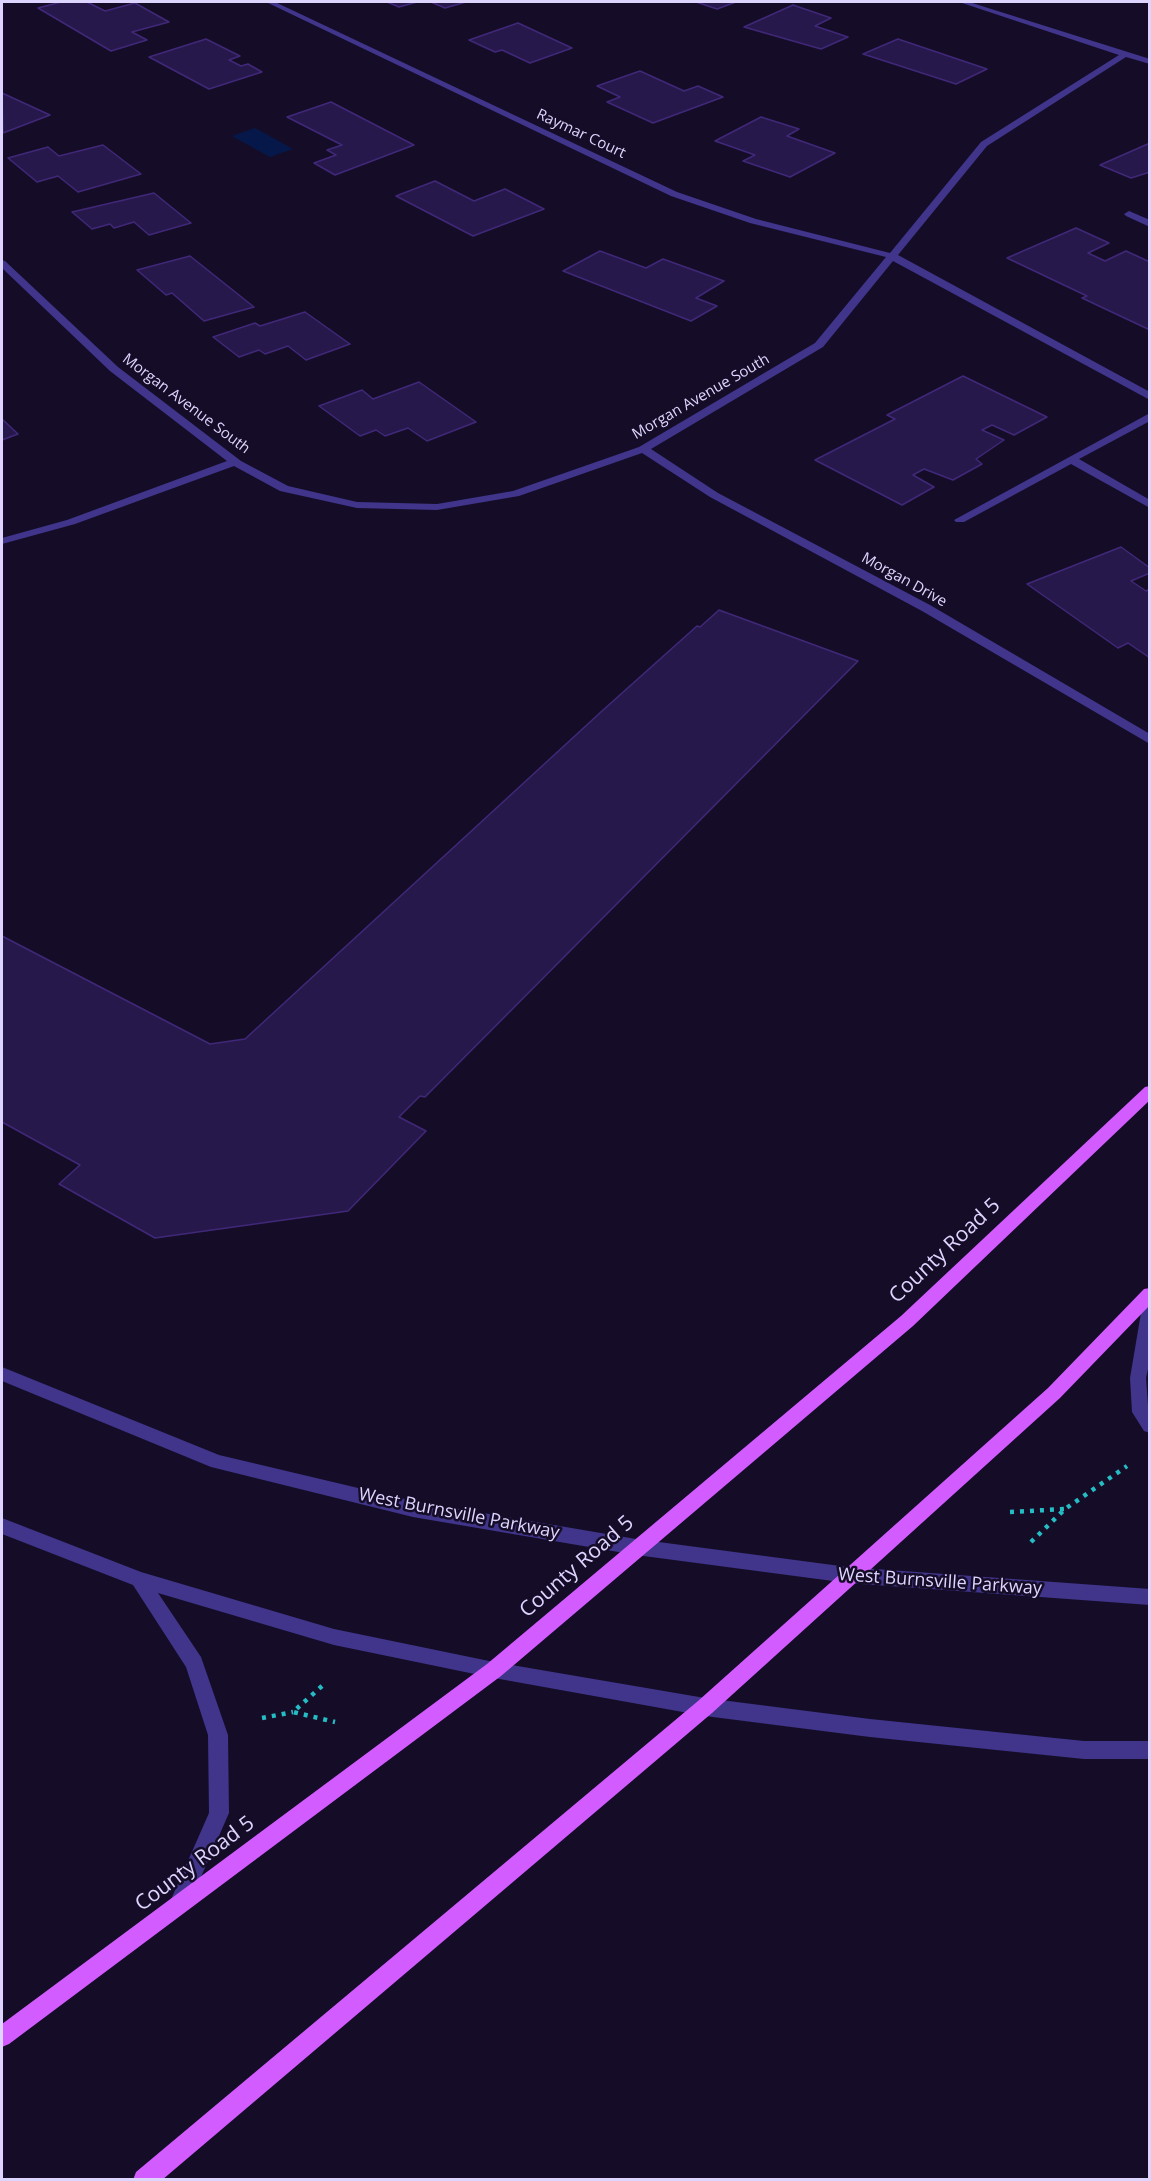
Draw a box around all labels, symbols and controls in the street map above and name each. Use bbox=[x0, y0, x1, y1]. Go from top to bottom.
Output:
street label: Raymar Court bbox=[533, 105, 629, 163]
street label: Morgan Avenue South bbox=[119, 350, 253, 458]
street label: Morgan Avenue South bbox=[629, 350, 773, 444]
street label: Morgan Drive bbox=[858, 549, 950, 611]
street label: County Road 5 bbox=[884, 1193, 1006, 1309]
street label: West Burnsville Parkway bbox=[357, 1484, 561, 1544]
street label: County Road 5 bbox=[515, 1511, 639, 1623]
street label: West Burnsville Parkway bbox=[837, 1564, 1043, 1600]
street label: County Road 5 bbox=[130, 1811, 260, 1917]

